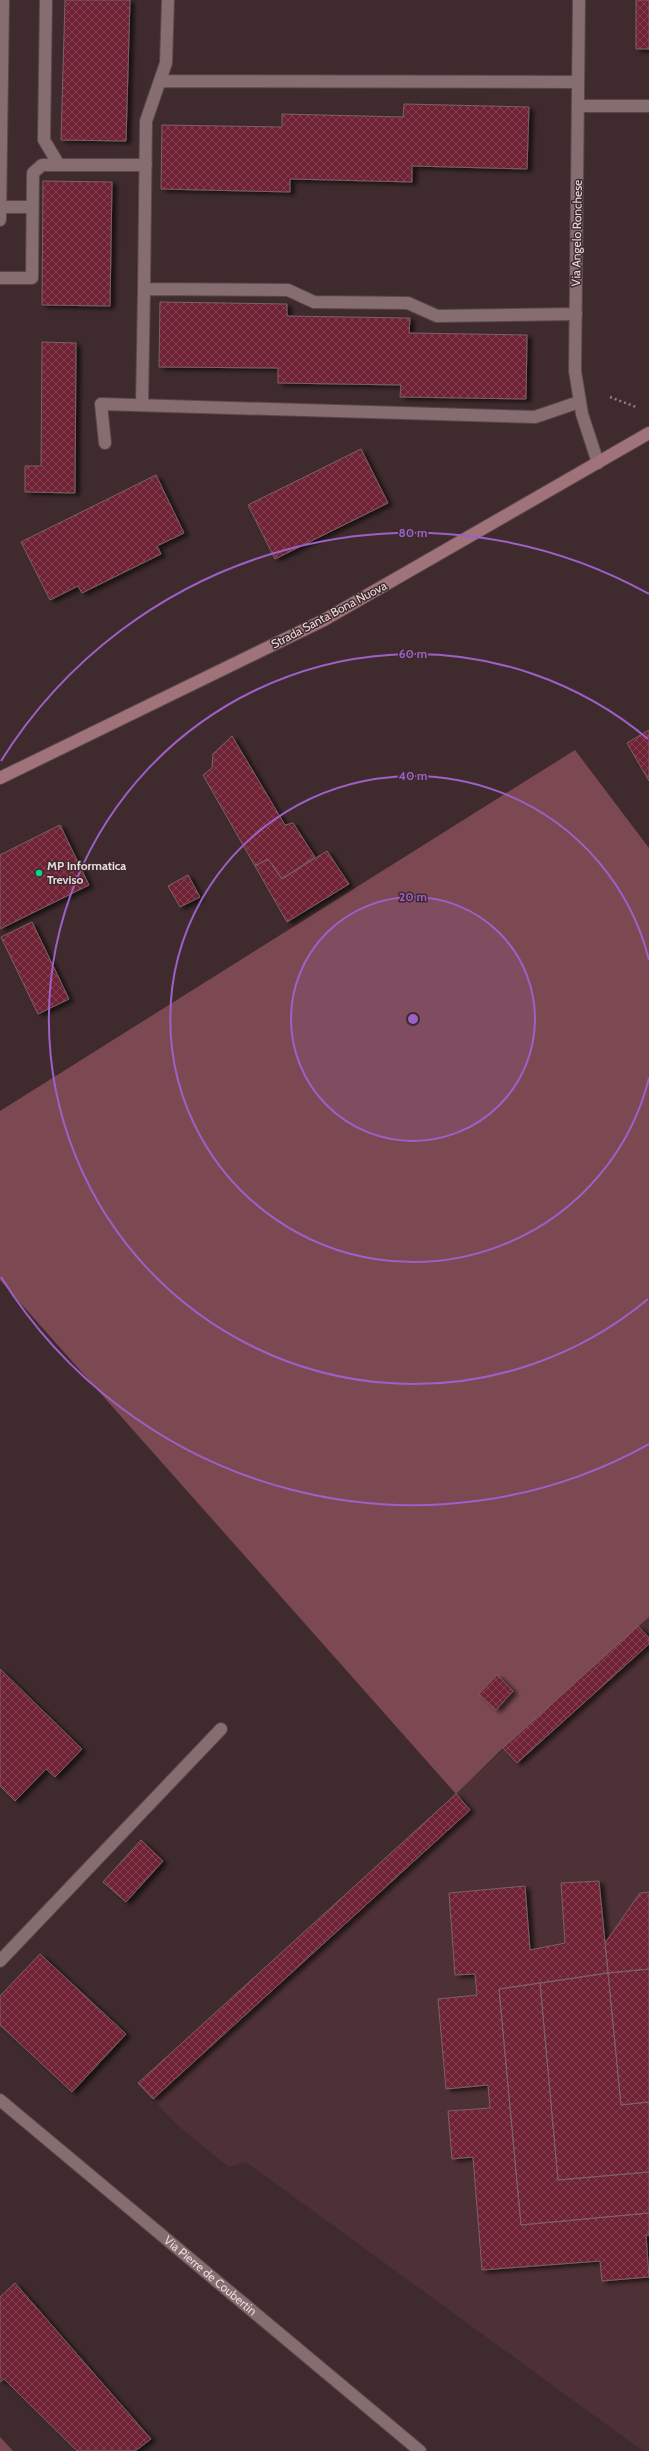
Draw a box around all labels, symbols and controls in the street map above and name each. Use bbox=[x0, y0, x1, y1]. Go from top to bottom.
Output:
street label: Via Angelo Ronchese bbox=[568, 180, 585, 286]
text: 80 m bbox=[399, 525, 427, 540]
street label: Strada Santa Bona Nuova bbox=[268, 578, 389, 651]
text: 60 m bbox=[399, 646, 427, 661]
text: 40 m bbox=[398, 768, 428, 783]
place label: MP Informatica Treviso bbox=[47, 858, 126, 887]
marker: MP Informatica Treviso bbox=[34, 868, 44, 878]
text: 20 m bbox=[399, 889, 427, 904]
centre of rings bbox=[406, 1012, 420, 1026]
street label: Via Pierre de Coubertin bbox=[161, 2232, 260, 2319]

